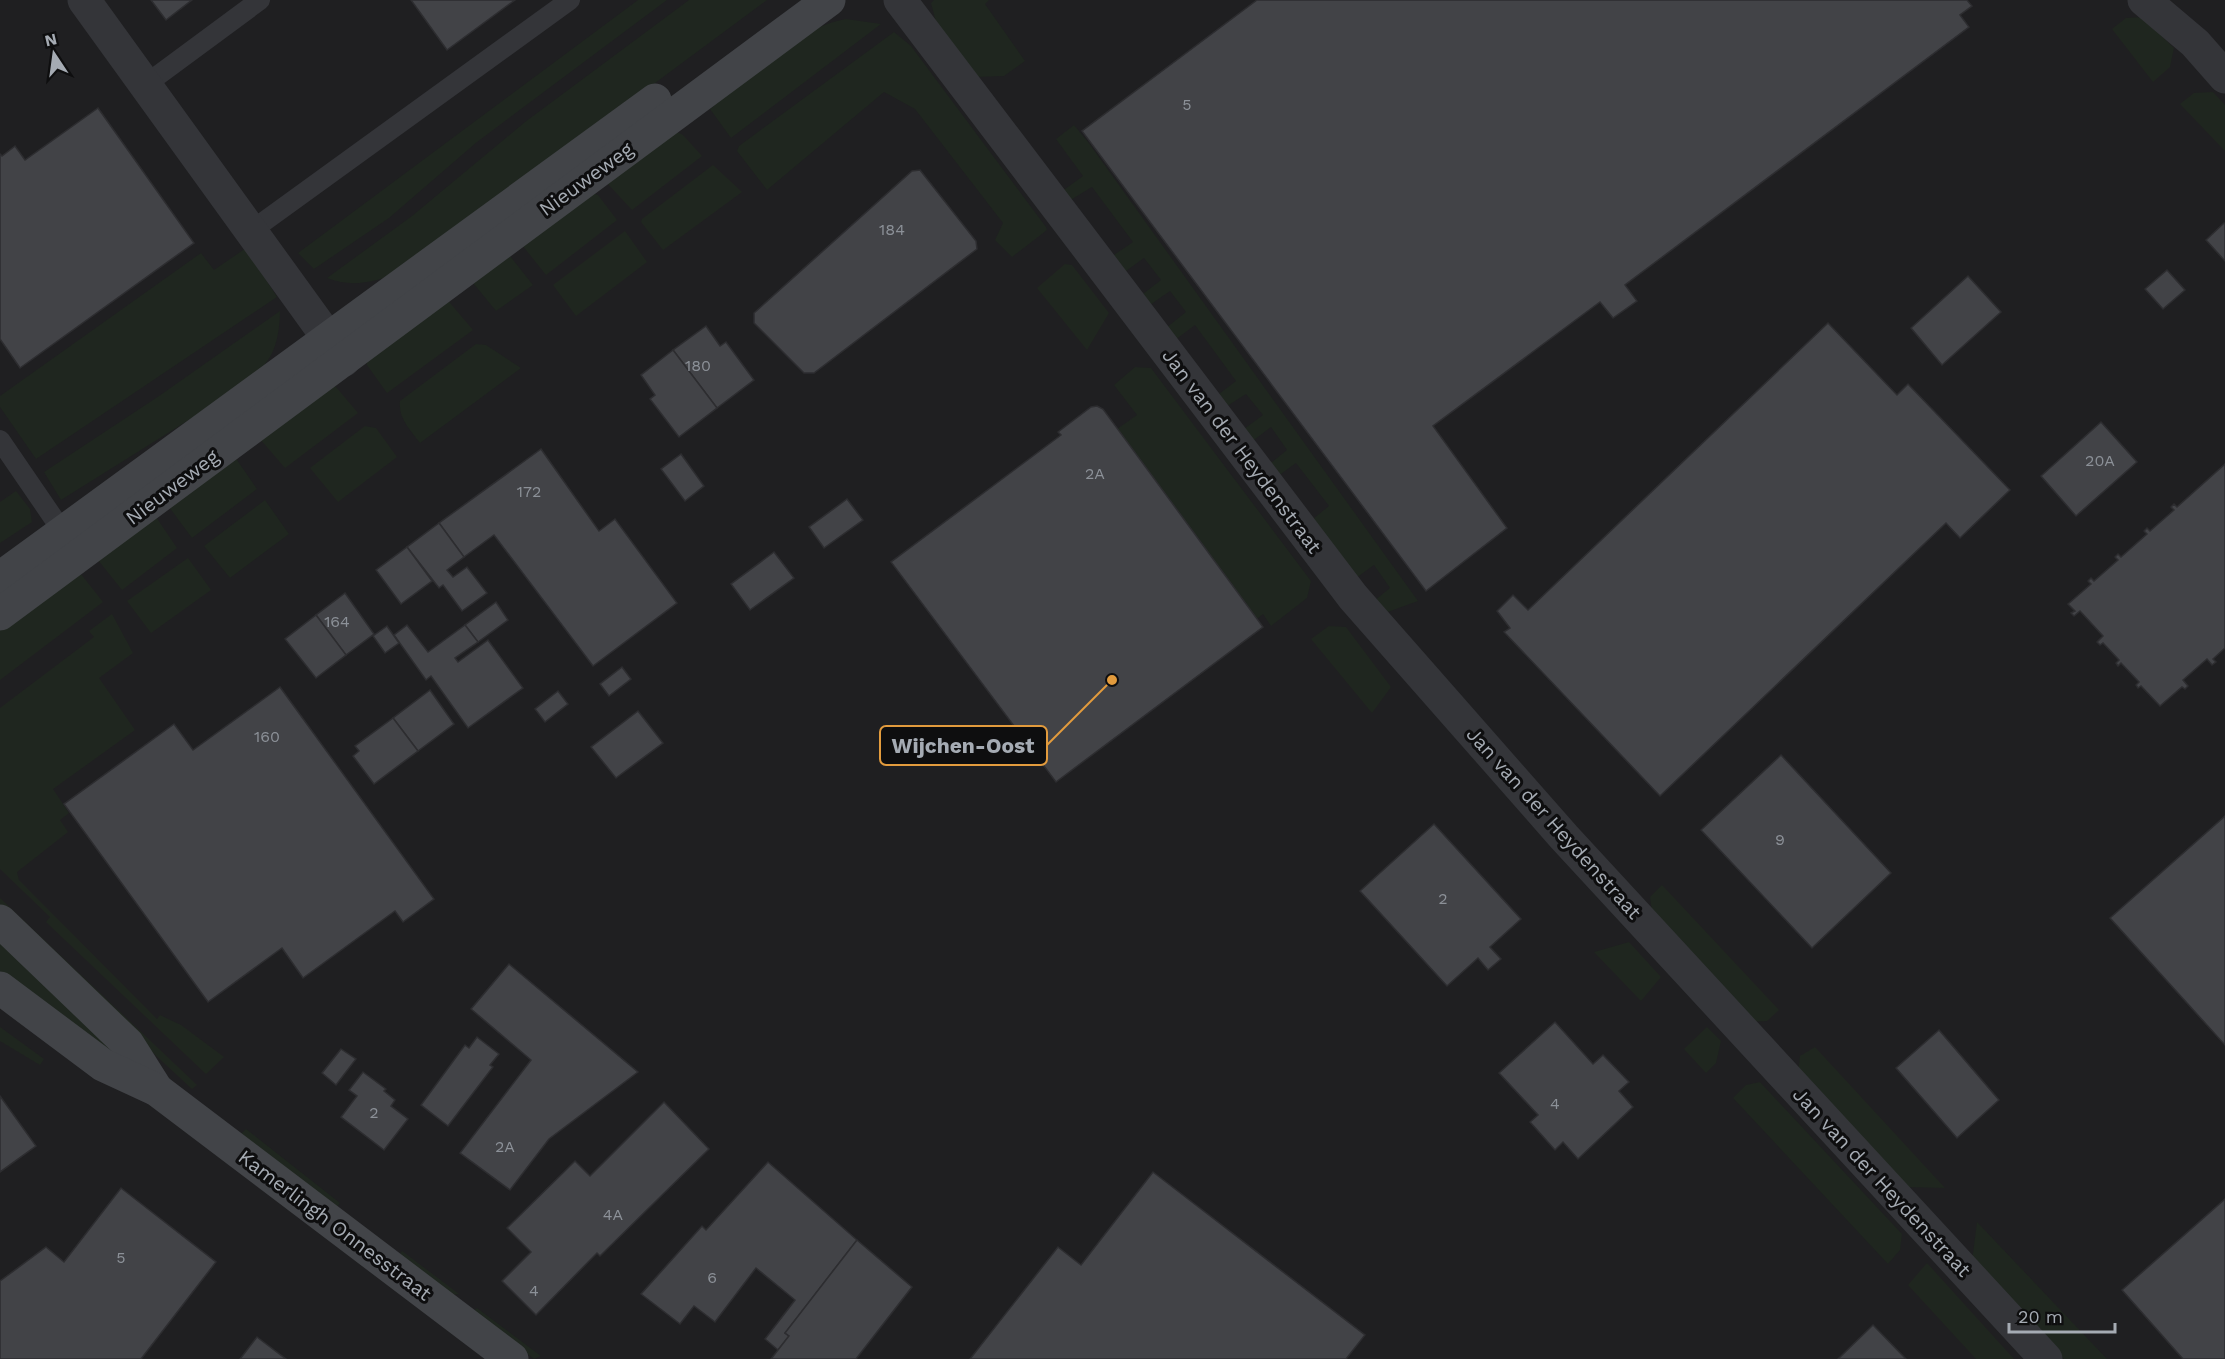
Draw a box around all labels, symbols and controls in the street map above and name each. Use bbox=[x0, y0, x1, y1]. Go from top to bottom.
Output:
north arrow bbox=[24, 24, 84, 84]
text: N bbox=[43, 29, 59, 50]
house number: 5 bbox=[1182, 95, 1192, 114]
street label: Nieuweweg bbox=[534, 137, 638, 221]
house number: 184 bbox=[879, 220, 905, 239]
street label: Jan van der Heydenstraat bbox=[1157, 344, 1327, 559]
house number: 180 bbox=[685, 356, 711, 375]
street label: Nieuweweg bbox=[121, 444, 223, 530]
house number: 20A bbox=[2085, 451, 2115, 470]
house number: 2A bbox=[1085, 464, 1105, 483]
house number: 172 bbox=[517, 482, 541, 501]
house number: 164 bbox=[324, 612, 350, 631]
street label: Jan van der Heydenstraat bbox=[1461, 722, 1647, 924]
callout: Wijchen-Oost bbox=[880, 726, 1047, 765]
house number: 160 bbox=[254, 727, 280, 746]
text: Wijchen-Oost bbox=[892, 733, 1034, 758]
house number: 9 bbox=[1775, 830, 1785, 849]
house number: 2 bbox=[1438, 889, 1448, 908]
street label: Jan van der Heydenstraat bbox=[1788, 1082, 1976, 1282]
house number: 4 bbox=[1550, 1094, 1560, 1113]
house number: 2 bbox=[369, 1103, 379, 1122]
house number: 2A bbox=[495, 1137, 515, 1156]
street label: Kamerlingh Onnesstraat bbox=[234, 1144, 437, 1306]
house number: 4A bbox=[603, 1205, 624, 1224]
house number: 5 bbox=[116, 1248, 126, 1267]
house number: 6 bbox=[707, 1268, 717, 1287]
house number: 4 bbox=[529, 1281, 539, 1300]
scale bar bbox=[2009, 1296, 2116, 1334]
text: 20 m bbox=[2018, 1306, 2063, 1327]

